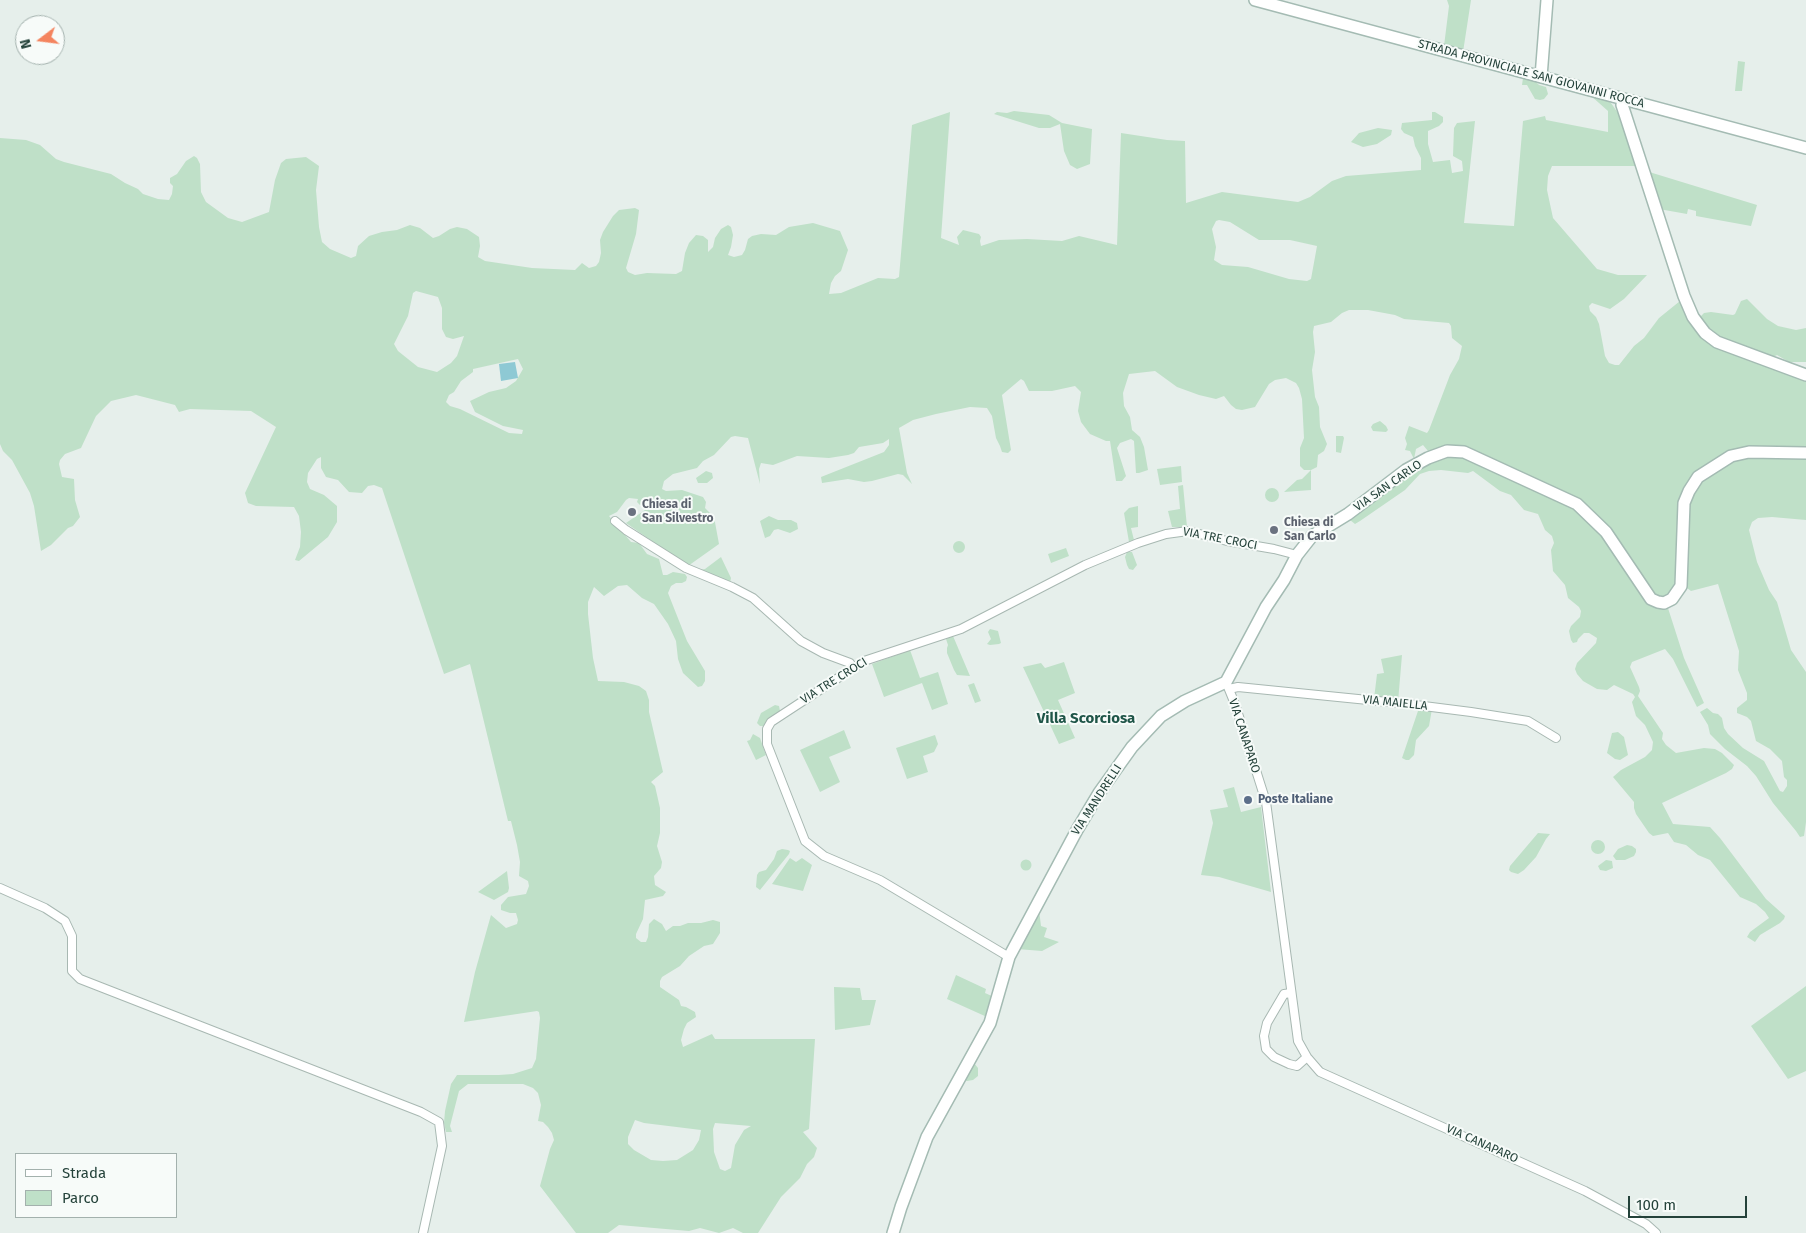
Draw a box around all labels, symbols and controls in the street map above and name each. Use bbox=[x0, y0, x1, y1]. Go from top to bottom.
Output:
north arrow bbox=[15, 15, 65, 65]
text: N bbox=[17, 37, 35, 50]
street label: STRADA PROVINCIALE SAN GIOVANNI ROCCA bbox=[1416, 37, 1646, 111]
street label: VIA SAN CARLO bbox=[1351, 457, 1425, 515]
place label: Chiesa di San Silvestro bbox=[642, 498, 713, 526]
marker: Chiesa di San Silvestro bbox=[626, 506, 638, 518]
place label: Chiesa di San Carlo bbox=[1284, 516, 1336, 544]
marker: Chiesa di San Carlo bbox=[1268, 524, 1280, 536]
street label: VIA TRE CROCI bbox=[1181, 525, 1259, 553]
street label: VIA TRE CROCI bbox=[798, 655, 870, 707]
street label: VIA MAIELLA bbox=[1362, 692, 1428, 714]
street label: VIA CANAPARO bbox=[1225, 697, 1263, 775]
district label: Villa Scorciosa bbox=[1037, 710, 1135, 728]
street label: VIA MANDRELLI bbox=[1069, 762, 1125, 838]
place label: Poste Italiane bbox=[1258, 793, 1333, 807]
marker: Poste Italiane bbox=[1242, 794, 1254, 806]
street label: VIA CANAPARO bbox=[1444, 1122, 1520, 1166]
legend bbox=[15, 1153, 178, 1218]
text: Strada bbox=[62, 1164, 106, 1182]
scale bar bbox=[1631, 1186, 1750, 1218]
text: Parco bbox=[62, 1189, 99, 1207]
text: 100 m bbox=[1636, 1196, 1676, 1214]

